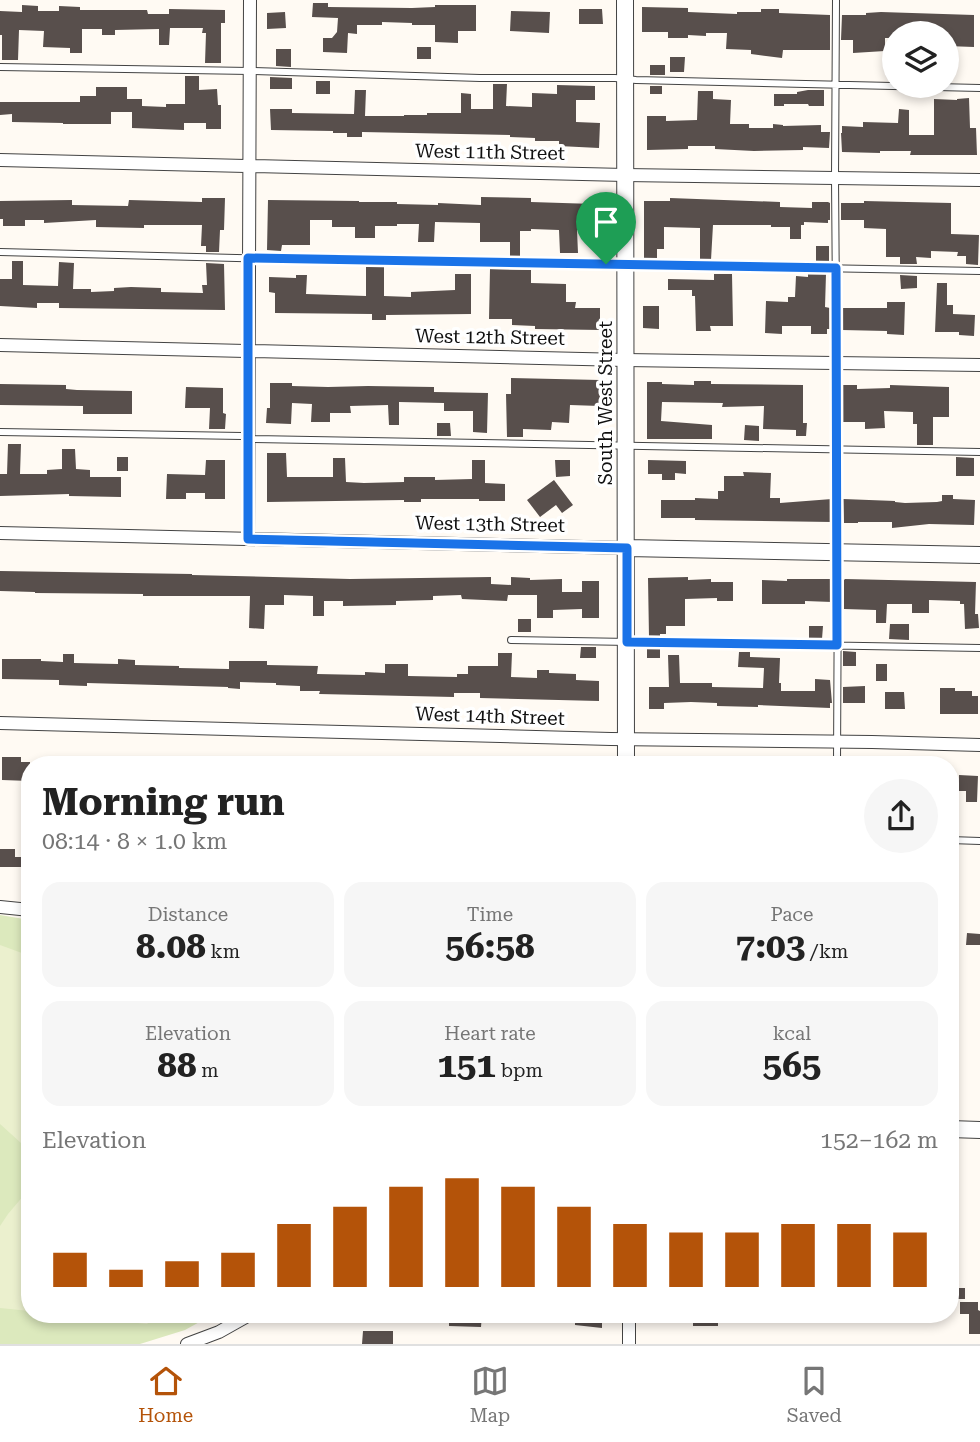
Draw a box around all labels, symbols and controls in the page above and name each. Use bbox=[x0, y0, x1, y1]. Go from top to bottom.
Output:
map controls bbox=[882, 21, 959, 98]
button: layers bbox=[882, 21, 959, 98]
street label: West 11th Street bbox=[415, 139, 565, 165]
pin bbox=[576, 192, 636, 264]
icon: arrive bbox=[587, 203, 625, 241]
street label: South West Street bbox=[594, 321, 617, 485]
street label: West 12th Street bbox=[415, 324, 565, 350]
street label: West 13th Street bbox=[415, 511, 565, 537]
street label: West 14th Street bbox=[415, 702, 565, 730]
button: share bbox=[864, 779, 938, 853]
text: Morning run bbox=[42, 780, 285, 824]
text: 08:14 · 8 × 1.0 km bbox=[42, 828, 227, 855]
text: Distance bbox=[148, 903, 228, 926]
text: Time bbox=[467, 903, 513, 926]
text: Pace bbox=[771, 903, 813, 926]
text: 8.08 bbox=[136, 926, 206, 967]
text: 56:58 bbox=[445, 926, 535, 967]
text: 7:03 bbox=[736, 926, 805, 967]
text: km bbox=[206, 940, 240, 963]
text: /km bbox=[805, 940, 848, 963]
text: Elevation bbox=[145, 1022, 231, 1045]
text: Heart rate bbox=[444, 1022, 536, 1045]
text: kcal bbox=[773, 1022, 811, 1045]
text: 88 bbox=[157, 1045, 197, 1086]
text: 151 bbox=[437, 1045, 496, 1086]
text: 565 bbox=[763, 1045, 821, 1086]
text: m bbox=[197, 1059, 219, 1082]
text: bpm bbox=[496, 1059, 543, 1082]
text: Elevation bbox=[42, 1127, 146, 1154]
text: 152–162 m bbox=[820, 1127, 938, 1154]
tab: Home bbox=[138, 1362, 193, 1427]
tab: Map bbox=[470, 1362, 510, 1427]
tab: Saved bbox=[787, 1362, 842, 1427]

